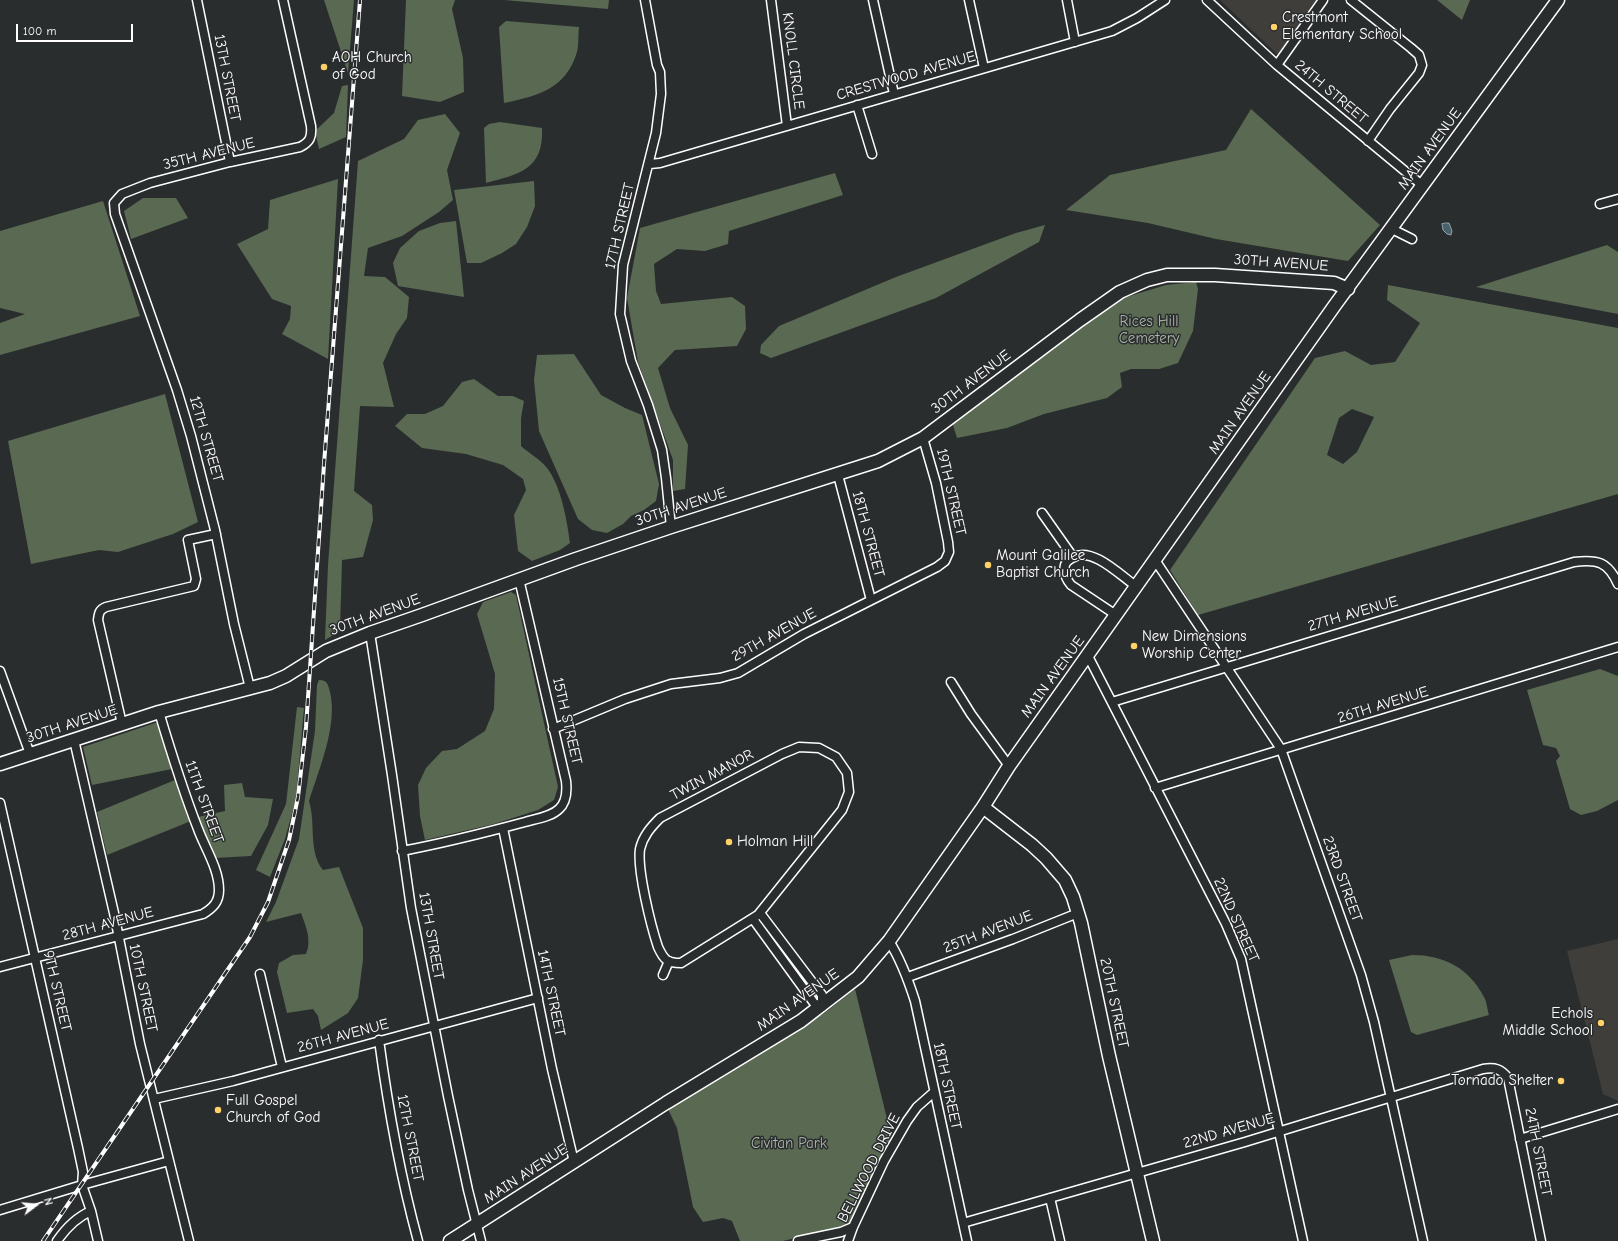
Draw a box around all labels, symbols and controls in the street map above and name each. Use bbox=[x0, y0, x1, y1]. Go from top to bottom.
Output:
place label: Crestmont Elementary School bbox=[1282, 9, 1402, 44]
street label: KNOLL CIRCLE bbox=[778, 11, 808, 111]
scale bar bbox=[18, 16, 135, 42]
marker: Crestmont Elementary School bbox=[1269, 22, 1279, 32]
text: 100 m bbox=[23, 24, 56, 38]
street label: 13TH STREET bbox=[210, 33, 244, 123]
street label: CRESTWOOD AVENUE bbox=[834, 48, 978, 104]
place label: AOH Church of God bbox=[332, 49, 412, 84]
street label: 24TH STREET bbox=[1291, 56, 1371, 128]
marker: AOH Church of God bbox=[319, 62, 329, 72]
street label: MAIN AVENUE bbox=[1394, 105, 1466, 193]
street label: 35TH AVENUE bbox=[161, 134, 257, 174]
street label: 17TH STREET bbox=[601, 181, 639, 271]
street label: 30TH AVENUE bbox=[1233, 251, 1329, 275]
park label: Rices Hill Cemetery bbox=[1119, 313, 1179, 348]
street label: 30TH AVENUE bbox=[928, 346, 1014, 418]
street label: MAIN AVENUE bbox=[1205, 368, 1275, 458]
street label: 12TH STREET bbox=[185, 394, 227, 484]
street label: 19TH STREET bbox=[932, 447, 970, 537]
street label: 30TH AVENUE bbox=[633, 484, 729, 530]
street label: 18TH STREET bbox=[848, 489, 888, 579]
place label: Mount Galilee Baptist Church bbox=[996, 547, 1090, 582]
marker: Mount Galilee Baptist Church bbox=[983, 560, 993, 570]
street label: 30TH AVENUE bbox=[327, 590, 423, 640]
street label: 27TH AVENUE bbox=[1306, 593, 1400, 635]
street label: 29TH AVENUE bbox=[729, 604, 819, 666]
place label: New Dimensions Worship Center bbox=[1142, 628, 1247, 663]
street label: MAIN AVENUE bbox=[1017, 633, 1089, 721]
marker: New Dimensions Worship Center bbox=[1129, 641, 1139, 651]
street label: 15TH STREET bbox=[548, 676, 586, 766]
street label: 26TH AVENUE bbox=[1335, 683, 1431, 727]
street label: 30TH AVENUE bbox=[24, 701, 120, 747]
street label: TWIN MANOR bbox=[667, 746, 757, 804]
street label: 11TH STREET bbox=[181, 758, 227, 846]
place label: Holman Hill bbox=[737, 833, 813, 851]
street label: 23RD STREET bbox=[1318, 834, 1366, 924]
marker: Holman Hill bbox=[724, 837, 734, 847]
street label: 22ND STREET bbox=[1209, 875, 1263, 965]
street label: 13TH STREET bbox=[414, 891, 448, 981]
street label: 28TH AVENUE bbox=[60, 903, 156, 945]
street label: 25TH AVENUE bbox=[941, 907, 1035, 957]
street label: 10TH STREET bbox=[125, 942, 161, 1034]
street label: 14TH STREET bbox=[533, 948, 569, 1038]
street label: 9TH STREET bbox=[39, 949, 75, 1033]
street label: 20TH STREET bbox=[1096, 956, 1132, 1050]
street label: MAIN AVENUE bbox=[753, 965, 843, 1035]
place label: Echols Middle School bbox=[1503, 1005, 1593, 1040]
street label: 26TH AVENUE bbox=[295, 1015, 391, 1057]
marker: Echols Middle School bbox=[1596, 1018, 1606, 1028]
street label: 18TH STREET bbox=[929, 1041, 965, 1131]
place label: Tornado Shelter bbox=[1451, 1072, 1553, 1090]
marker: Tornado Shelter bbox=[1556, 1076, 1566, 1086]
place label: Full Gospel Church of God bbox=[226, 1092, 320, 1127]
street label: 12TH STREET bbox=[393, 1093, 427, 1183]
marker: Full Gospel Church of God bbox=[213, 1105, 223, 1115]
street label: 24TH STREET bbox=[1521, 1106, 1555, 1198]
street label: 22ND AVENUE bbox=[1181, 1109, 1277, 1153]
street label: BELLWOOD DRIVE bbox=[834, 1110, 904, 1226]
park label: Civitan Park bbox=[751, 1135, 827, 1153]
street label: MAIN AVENUE bbox=[481, 1140, 571, 1208]
north arrow bbox=[16, 1185, 56, 1225]
text: N bbox=[41, 1196, 55, 1207]

